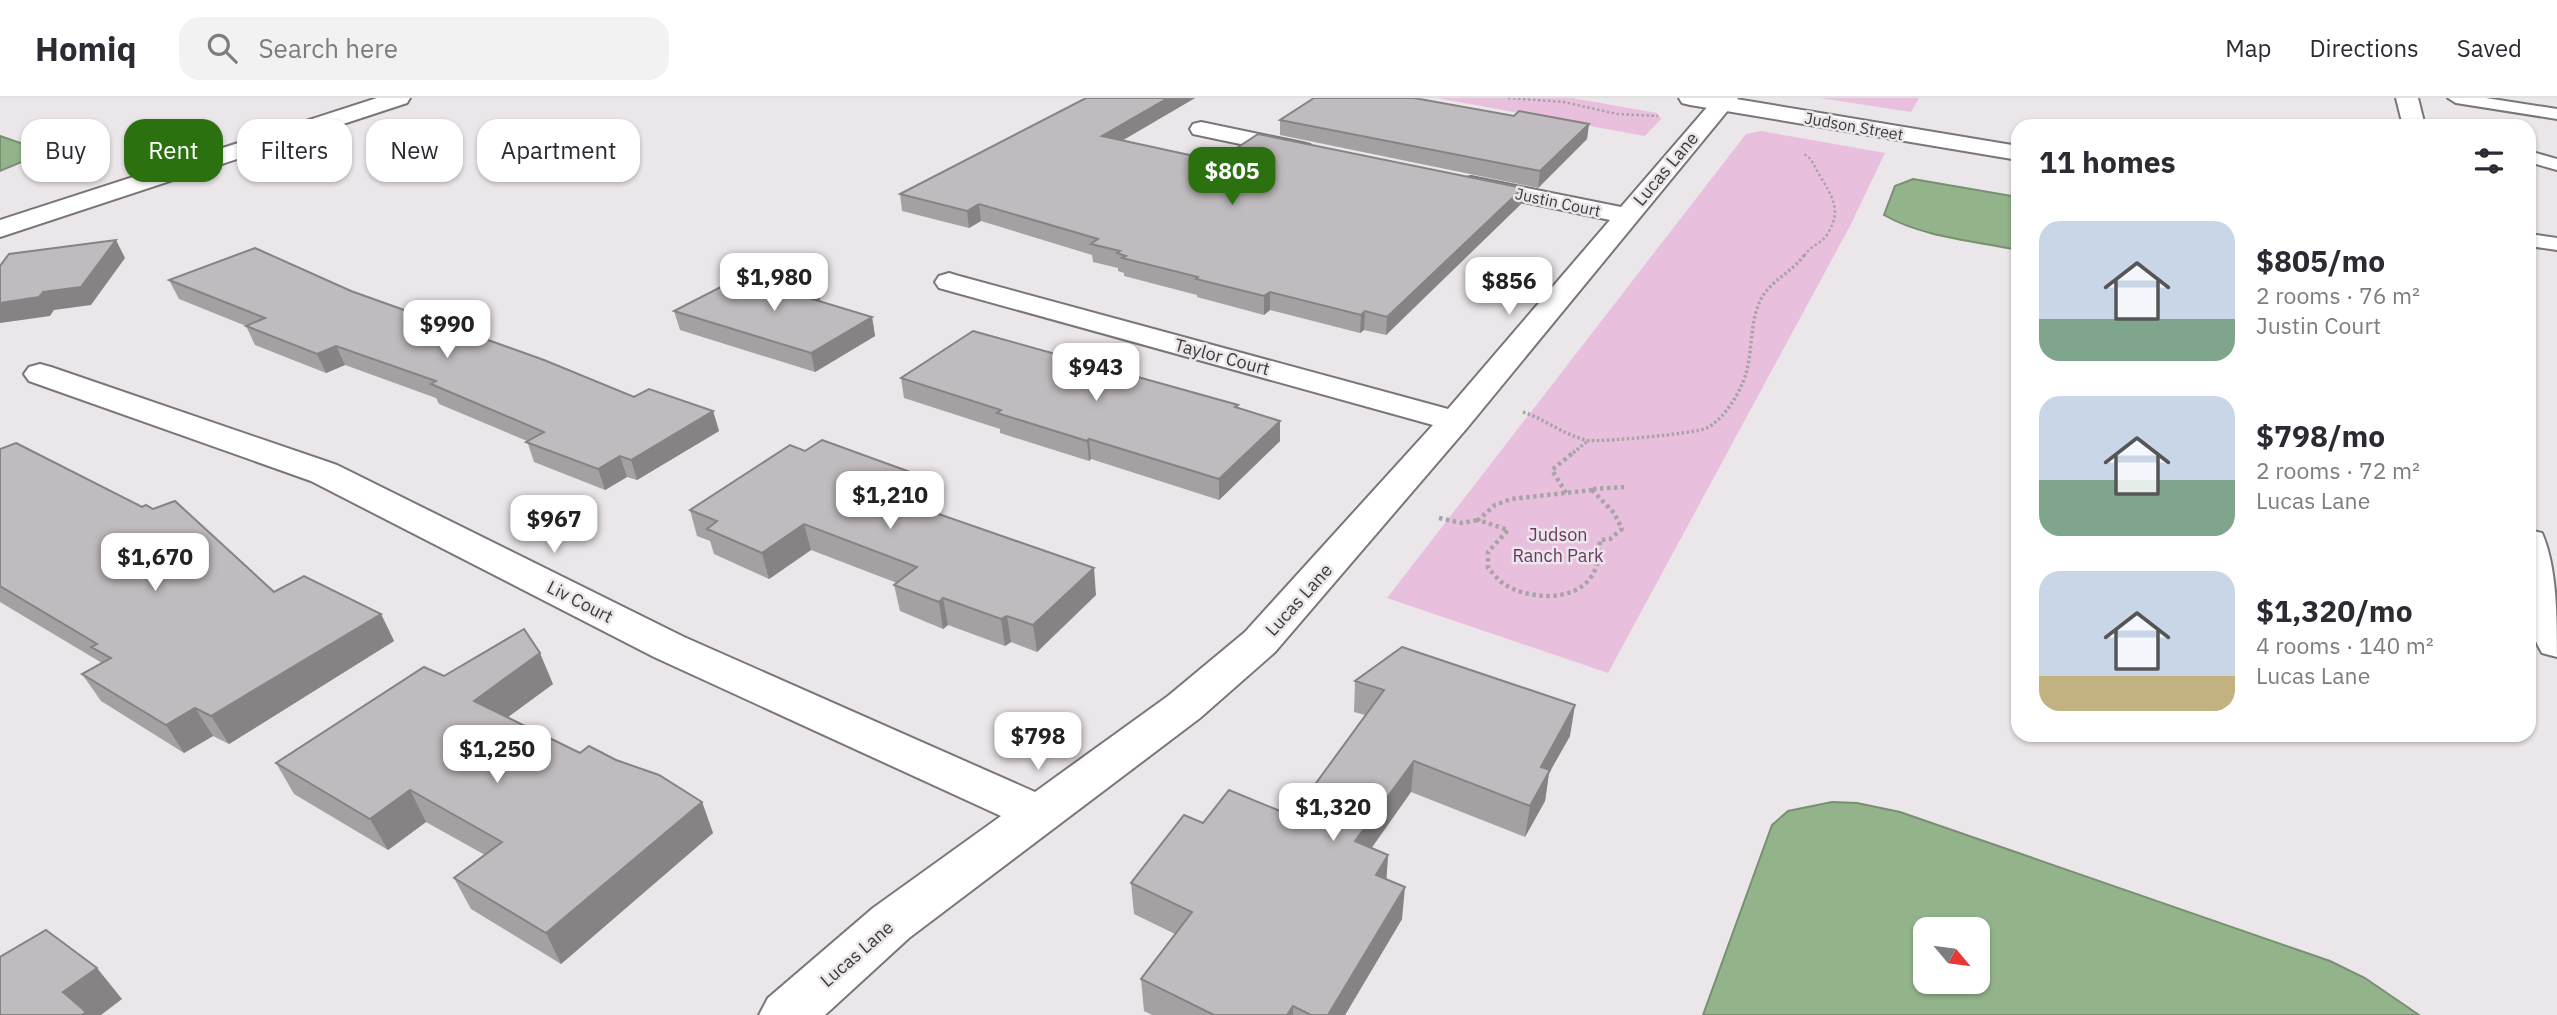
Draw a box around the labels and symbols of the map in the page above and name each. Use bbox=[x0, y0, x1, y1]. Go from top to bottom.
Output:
street label: Judson Street bbox=[1803, 107, 1905, 145]
street label: Lucas Lane bbox=[1628, 127, 1703, 210]
pin: $805 bbox=[1191, 148, 1273, 207]
street label: Justin Court bbox=[1513, 183, 1603, 221]
pin: $1,980 bbox=[717, 254, 831, 313]
pin: $856 bbox=[1468, 258, 1550, 317]
pin: $990 bbox=[406, 300, 488, 360]
street label: Taylor Court bbox=[1172, 333, 1272, 380]
pin: $943 bbox=[1055, 344, 1137, 403]
pin: $1,210 bbox=[833, 472, 947, 531]
pin: $967 bbox=[513, 496, 595, 555]
park label: Judson Ranch Park bbox=[1512, 523, 1604, 567]
pin: $1,670 bbox=[98, 533, 212, 593]
street label: Lucas Lane bbox=[1260, 559, 1337, 641]
street label: Liv Court bbox=[543, 575, 617, 628]
pin: $798 bbox=[997, 712, 1079, 772]
pin: $1,250 bbox=[440, 726, 554, 785]
pin: $1,320 bbox=[1276, 784, 1390, 843]
street label: Lucas Lane bbox=[815, 916, 898, 992]
north arrow bbox=[1913, 917, 1990, 994]

